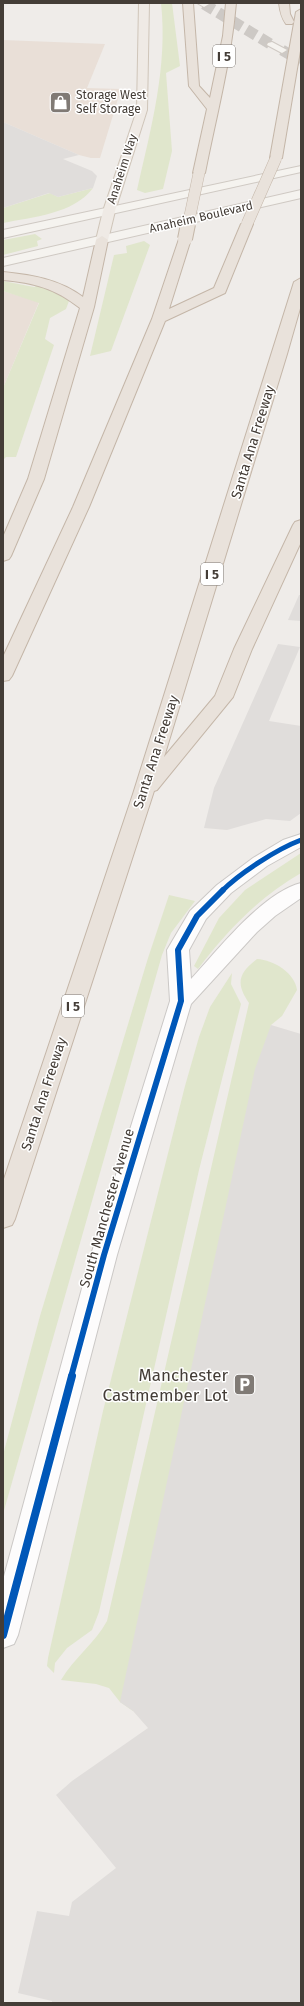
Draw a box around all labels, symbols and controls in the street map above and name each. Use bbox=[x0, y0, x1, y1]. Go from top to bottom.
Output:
road number: I 5 bbox=[213, 45, 235, 67]
place label: Storage West Self Storage bbox=[76, 88, 147, 116]
shop icon: Storage West Self Storage bbox=[47, 89, 73, 115]
street label: Anaheim Way bbox=[104, 132, 140, 206]
street label: Anaheim Boulevard bbox=[148, 198, 254, 236]
street label: Santa Ana Freeway bbox=[228, 383, 278, 501]
road number: I 5 bbox=[201, 563, 223, 585]
street label: Santa Ana Freeway bbox=[130, 693, 182, 811]
road number: I 5 bbox=[62, 995, 84, 1017]
street label: Santa Ana Freeway bbox=[18, 1035, 70, 1153]
street label: South Manchester Avenue bbox=[76, 1126, 138, 1290]
place label: Manchester Castmember Lot bbox=[103, 1365, 229, 1406]
parking icon: Manchester Castmember Lot bbox=[231, 1372, 257, 1398]

